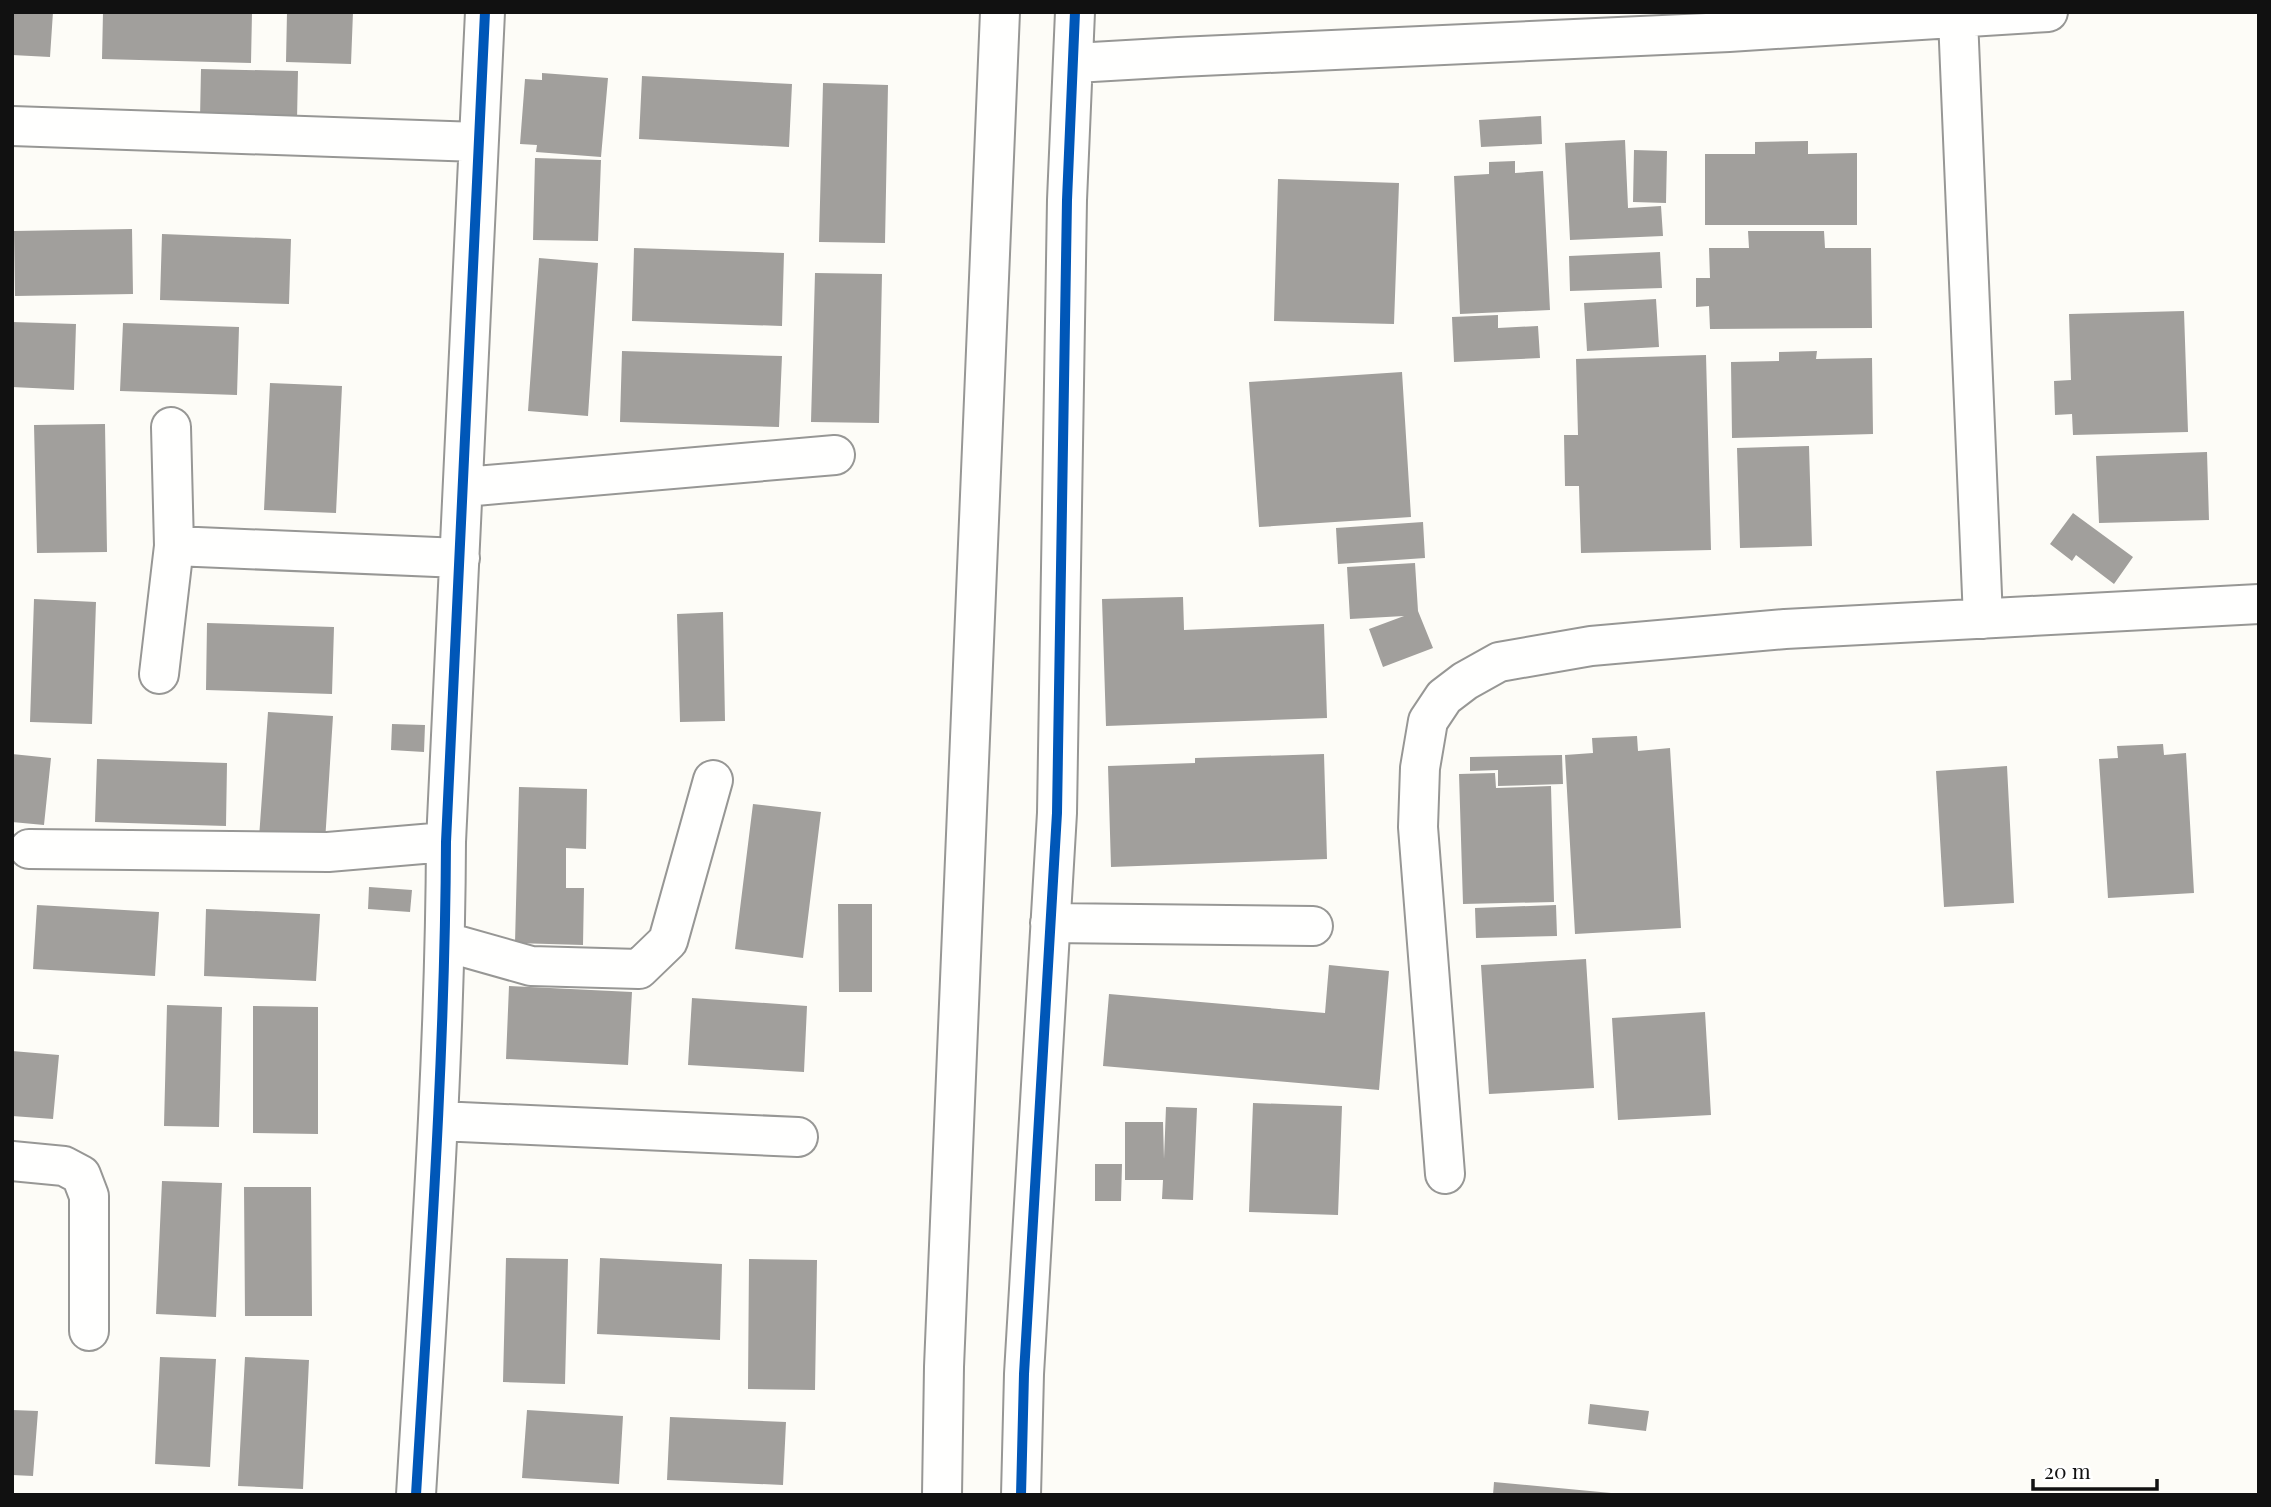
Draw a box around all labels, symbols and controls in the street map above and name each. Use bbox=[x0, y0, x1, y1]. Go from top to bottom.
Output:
scale bar bbox=[2033, 1448, 2157, 1492]
text: 20 m bbox=[2044, 1456, 2091, 1484]

